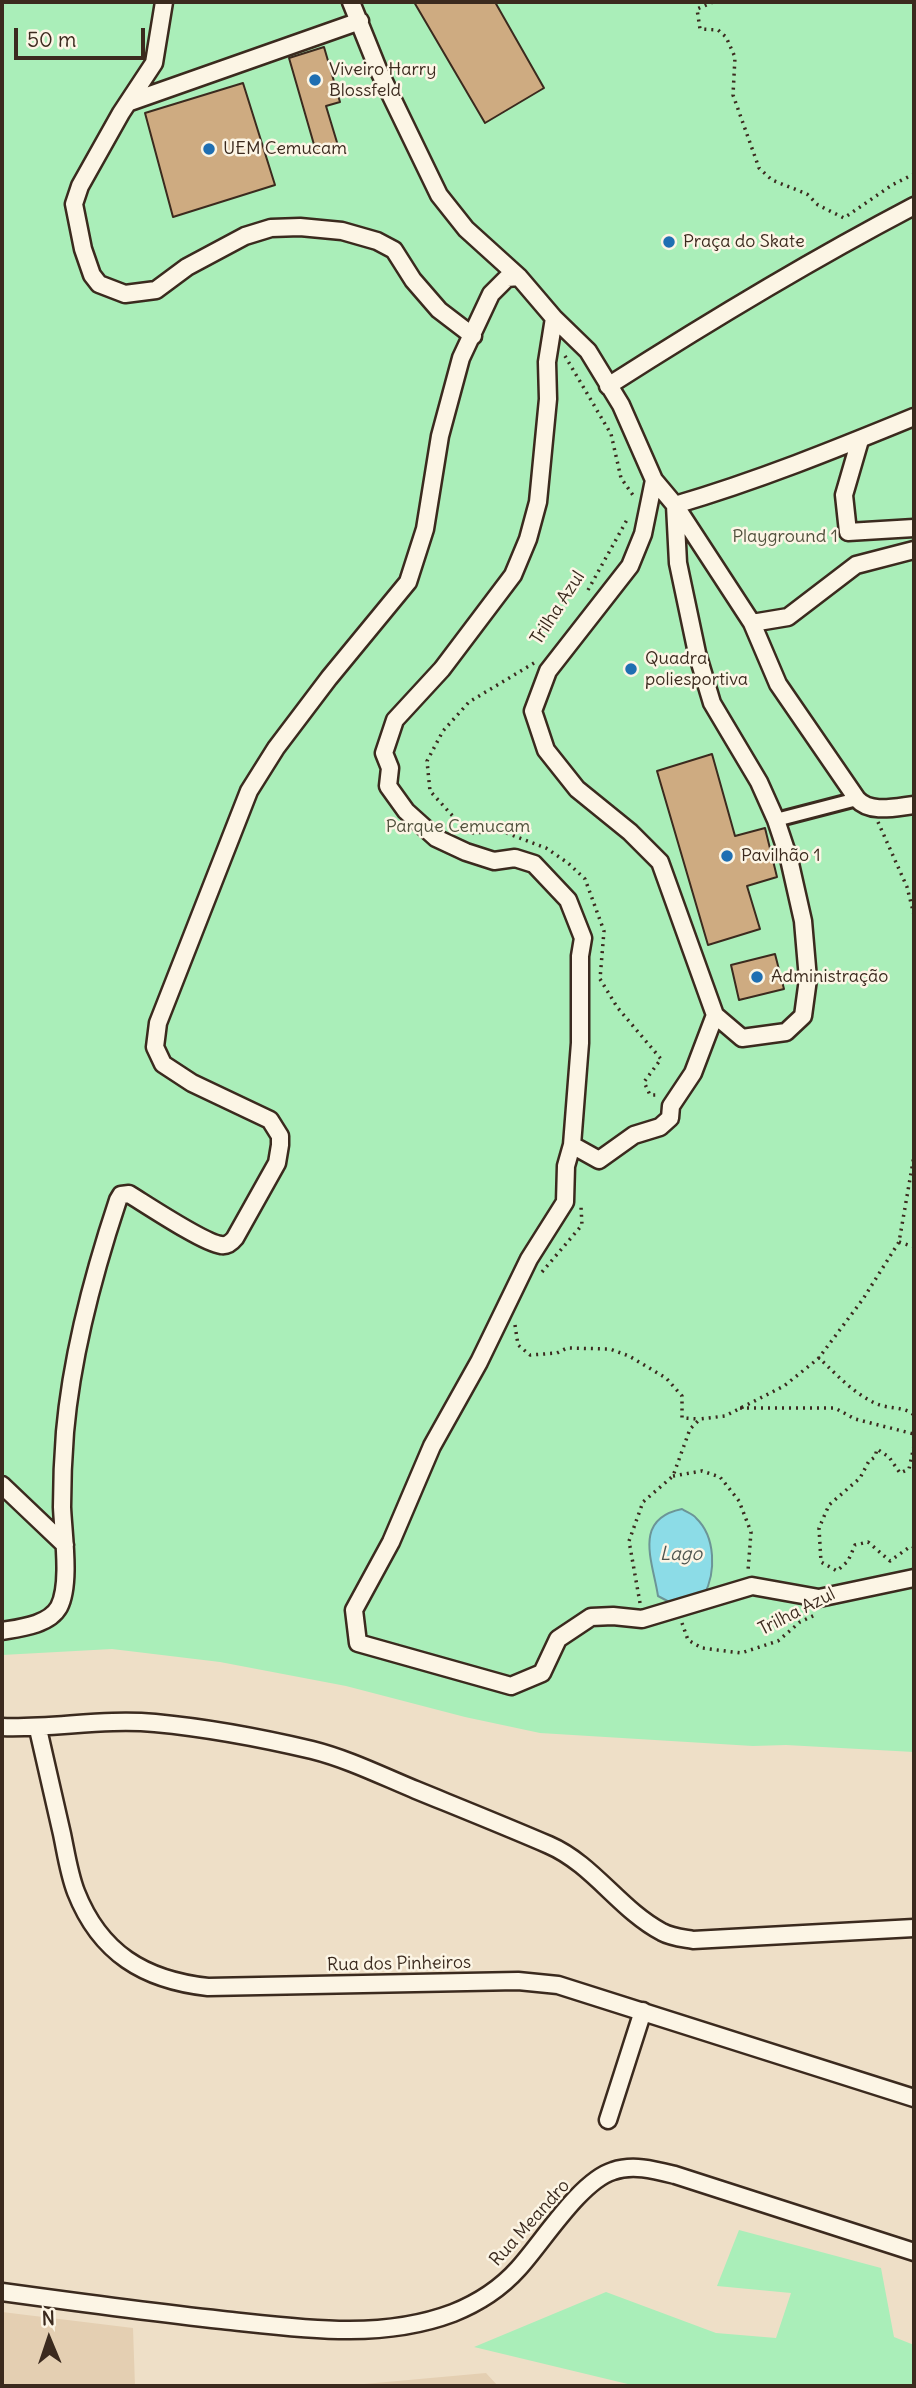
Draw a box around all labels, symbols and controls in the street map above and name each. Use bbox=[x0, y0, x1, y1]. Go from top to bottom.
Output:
scale bar bbox=[18, 14, 149, 58]
text: 50 m bbox=[27, 26, 76, 53]
place label: Viveiro Harry Blossfeld bbox=[329, 59, 436, 102]
marker: Viveiro Harry Blossfeld bbox=[307, 72, 323, 88]
place label: UEM Cemucam bbox=[223, 138, 347, 160]
marker: UEM Cemucam bbox=[201, 141, 217, 157]
place label: Praça do Skate bbox=[683, 231, 805, 253]
marker: Praça do Skate bbox=[661, 234, 677, 250]
park label: Playground 1 bbox=[732, 526, 838, 548]
street label: Trilha Azul bbox=[526, 567, 590, 649]
place label: Quadra poliesportiva bbox=[645, 648, 748, 690]
marker: Quadra poliesportiva bbox=[623, 661, 639, 677]
park label: Parque Cemucam bbox=[386, 816, 530, 838]
place label: Pavilhão 1 bbox=[741, 845, 821, 867]
marker: Pavilhão 1 bbox=[719, 848, 735, 864]
place label: Administração bbox=[771, 966, 888, 988]
marker: Administração bbox=[749, 969, 765, 985]
water label: Lago bbox=[660, 1544, 702, 1566]
street label: Trilha Azul bbox=[755, 1583, 839, 1641]
street label: Rua dos Pinheiros bbox=[327, 1952, 471, 1976]
street label: Rua Meandro bbox=[485, 2175, 575, 2271]
north arrow bbox=[14, 2304, 84, 2374]
text: N bbox=[41, 2306, 55, 2330]

